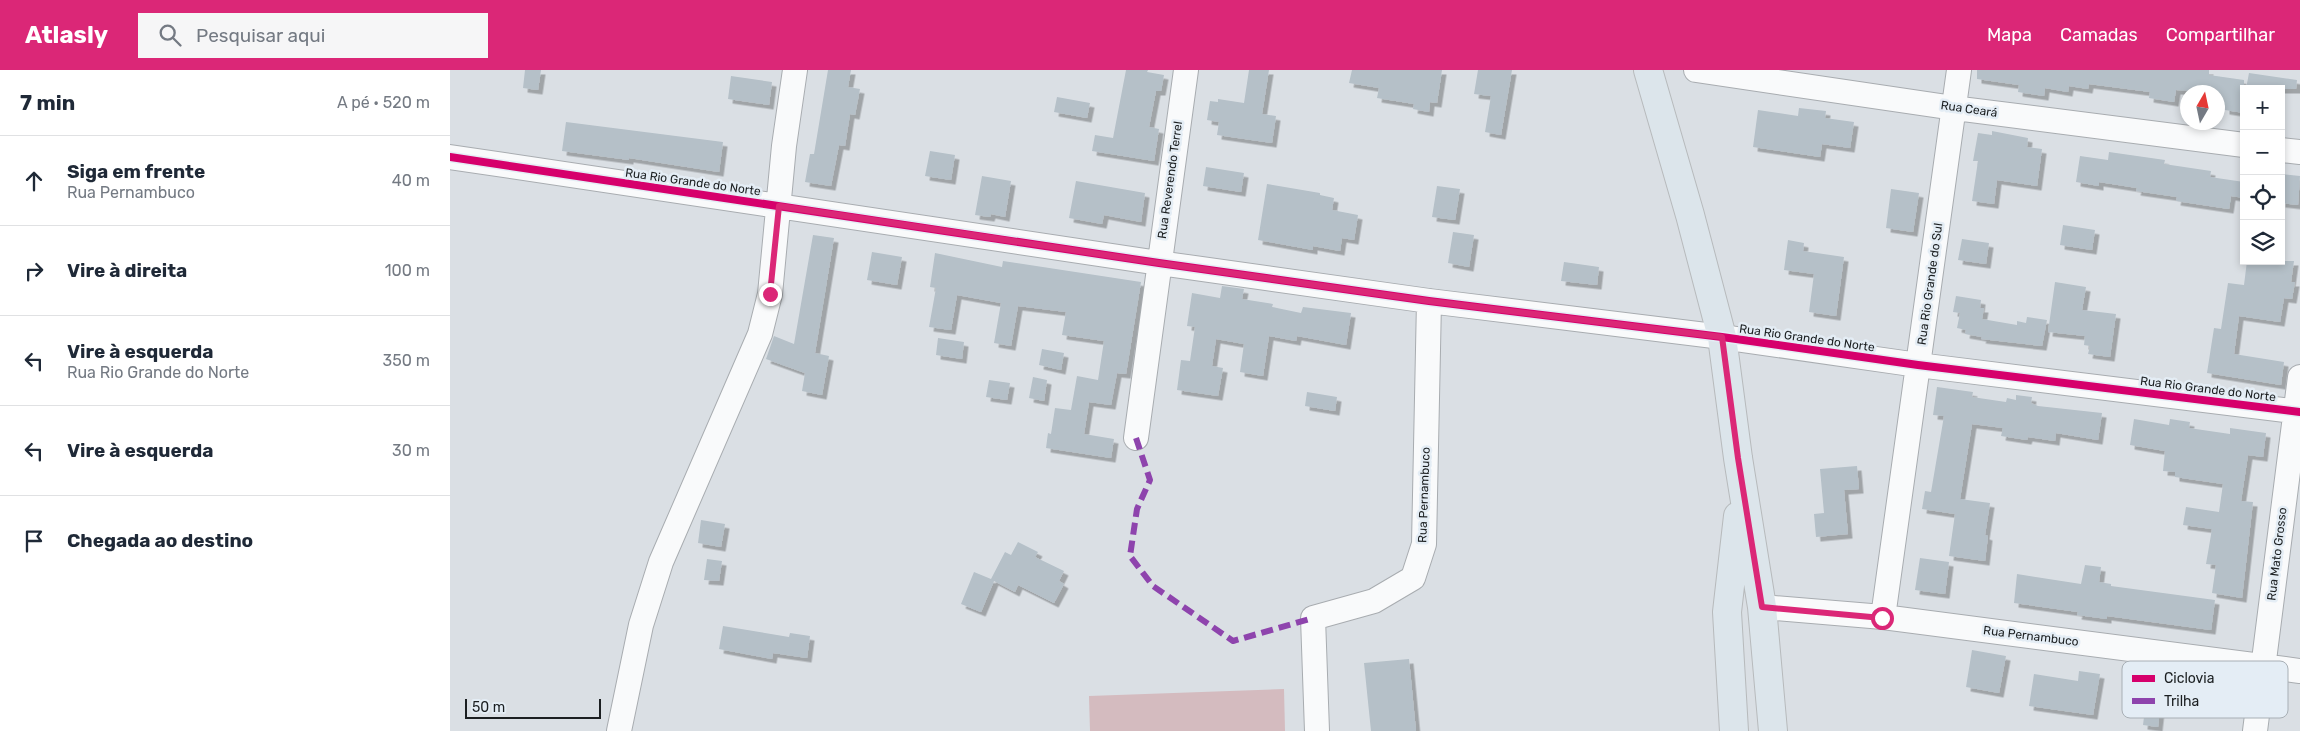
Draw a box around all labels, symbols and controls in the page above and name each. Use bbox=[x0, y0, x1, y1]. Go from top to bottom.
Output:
search box bbox=[138, 13, 488, 58]
text: Atlasly bbox=[25, 21, 108, 49]
icon: search bbox=[156, 21, 184, 49]
text: Pesquisar aqui bbox=[196, 24, 325, 47]
text: Mapa bbox=[1987, 24, 2032, 46]
text: Camadas bbox=[2060, 24, 2138, 46]
text: Compartilhar bbox=[2166, 24, 2275, 46]
north arrow bbox=[2180, 85, 2225, 130]
map controls bbox=[2240, 85, 2285, 265]
button: + bbox=[2240, 85, 2285, 130]
text: 7 min bbox=[20, 90, 75, 115]
text: A pé · 520 m bbox=[337, 93, 430, 112]
street label: Rua Ceará bbox=[1940, 98, 1998, 120]
street label: Rua Reverendo Terrel bbox=[1155, 120, 1185, 240]
button: − bbox=[2240, 130, 2285, 175]
text: Siga em frente bbox=[67, 160, 205, 183]
street label: Rua Rio Grande do Norte bbox=[624, 166, 762, 198]
icon: ahead bbox=[20, 167, 48, 195]
text: 40 m bbox=[392, 171, 430, 190]
button: locate bbox=[2240, 175, 2285, 220]
text: Rua Pernambuco bbox=[67, 183, 195, 202]
button: layers bbox=[2240, 220, 2285, 265]
street label: Rua Rio Grande do Sul bbox=[1914, 222, 1946, 346]
icon: right bbox=[20, 257, 48, 285]
text: Vire à direita bbox=[67, 259, 187, 282]
text: 100 m bbox=[385, 261, 430, 280]
route end bbox=[759, 283, 782, 306]
street label: Rua Rio Grande do Norte bbox=[1738, 322, 1876, 354]
text: Vire à esquerda bbox=[67, 340, 214, 363]
icon: left bbox=[20, 347, 48, 375]
text: 350 m bbox=[383, 351, 430, 370]
text: Rua Rio Grande do Norte bbox=[67, 363, 249, 382]
street label: Rua Rio Grande do Norte bbox=[2139, 374, 2277, 404]
icon: left bbox=[20, 437, 48, 465]
text: Vire à esquerda bbox=[67, 439, 214, 462]
text: 30 m bbox=[392, 441, 430, 460]
street label: Rua Pernambuco bbox=[1415, 447, 1433, 543]
street label: Rua Mato Grosso bbox=[2264, 506, 2290, 601]
icon: arrive bbox=[20, 527, 48, 555]
text: Chegada ao destino bbox=[67, 529, 253, 552]
route start bbox=[1871, 607, 1894, 630]
street label: Rua Pernambuco bbox=[1983, 623, 2080, 649]
legend bbox=[2122, 661, 2288, 718]
text: Ciclovia bbox=[2164, 670, 2215, 687]
text: Trilha bbox=[2164, 693, 2199, 710]
scale bar bbox=[465, 696, 601, 719]
text: 50 m bbox=[472, 699, 505, 716]

